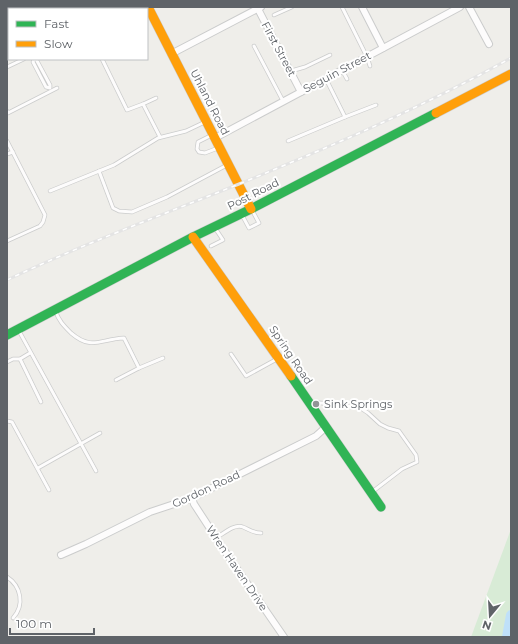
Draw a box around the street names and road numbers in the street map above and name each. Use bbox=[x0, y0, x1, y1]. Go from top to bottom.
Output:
street label: First Street bbox=[259, 19, 300, 79]
street label: Seguin Street bbox=[301, 48, 374, 96]
street label: Uhland Road bbox=[187, 67, 233, 137]
street label: Post Road bbox=[225, 175, 281, 213]
street label: Spring Road bbox=[266, 323, 316, 387]
street label: Gordon Road bbox=[170, 467, 242, 511]
street label: Wren Haven Drive bbox=[203, 523, 271, 614]

